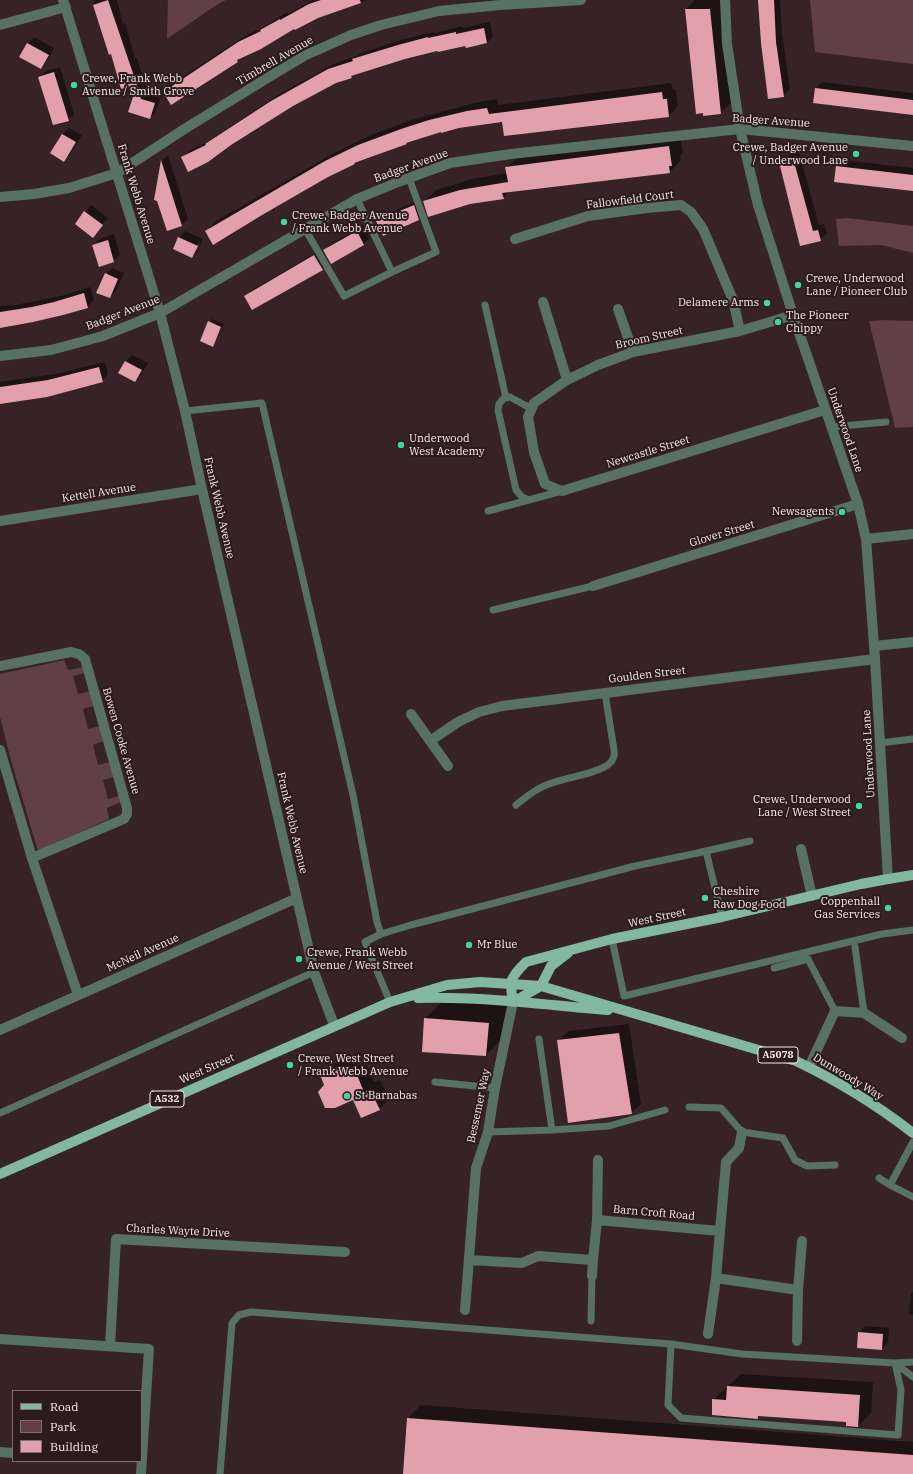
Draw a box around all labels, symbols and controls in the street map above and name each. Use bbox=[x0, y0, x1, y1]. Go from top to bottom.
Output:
street label: Timbrell Avenue bbox=[234, 34, 316, 88]
place label: Crewe, Frank Webb Avenue / Smith Grove bbox=[82, 72, 194, 98]
marker: Crewe, Frank Webb Avenue / Smith Grove bbox=[69, 80, 79, 90]
street label: Badger Avenue bbox=[732, 112, 810, 130]
place label: Crewe, Badger Avenue / Underwood Lane bbox=[733, 141, 848, 167]
street label: Frank Webb Avenue bbox=[114, 142, 158, 246]
street label: Badger Avenue bbox=[372, 146, 450, 186]
marker: Crewe, Badger Avenue / Underwood Lane bbox=[851, 149, 861, 159]
street label: Fallowfield Court bbox=[586, 188, 674, 212]
place label: Crewe, Badger Avenue / Frank Webb Avenue bbox=[292, 209, 407, 235]
marker: Crewe, Badger Avenue / Frank Webb Avenue bbox=[279, 217, 289, 227]
place label: Crewe, Underwood Lane / Pioneer Club bbox=[806, 272, 907, 298]
marker: Crewe, Underwood Lane / Pioneer Club bbox=[793, 280, 803, 290]
street label: Badger Avenue bbox=[84, 293, 162, 333]
place label: Delamere Arms bbox=[678, 296, 759, 310]
marker: Delamere Arms bbox=[762, 298, 772, 308]
place label: The Pioneer Chippy bbox=[786, 309, 849, 335]
marker: The Pioneer Chippy bbox=[773, 317, 783, 327]
street label: Broom Street bbox=[614, 324, 684, 352]
street label: Underwood Lane bbox=[824, 386, 866, 474]
place label: Underwood West Academy bbox=[409, 432, 485, 458]
street label: Newcastle Street bbox=[605, 433, 691, 471]
marker: Underwood West Academy bbox=[396, 440, 406, 450]
street label: Frank Webb Avenue bbox=[201, 456, 237, 560]
street label: Kettell Avenue bbox=[61, 481, 137, 505]
place label: Newsagents bbox=[772, 505, 834, 519]
marker: Newsagents bbox=[837, 507, 847, 517]
street label: Glover Street bbox=[688, 518, 756, 550]
street label: Goulden Street bbox=[608, 664, 686, 686]
street label: Bowen Cooke Avenue bbox=[99, 686, 143, 796]
street label: Underwood Lane bbox=[860, 709, 878, 799]
street label: Frank Webb Avenue bbox=[274, 771, 310, 875]
place label: Crewe, Underwood Lane / West Street bbox=[753, 793, 851, 819]
marker: Crewe, Underwood Lane / West Street bbox=[854, 801, 864, 811]
place label: Cheshire Raw Dog Food bbox=[713, 885, 786, 911]
marker: Cheshire Raw Dog Food bbox=[700, 893, 710, 903]
place label: Coppenhall Gas Services bbox=[814, 895, 880, 921]
marker: Coppenhall Gas Services bbox=[883, 903, 893, 913]
street label: West Street bbox=[627, 905, 687, 931]
street label: McNeil Avenue bbox=[105, 931, 181, 975]
place label: Mr Blue bbox=[477, 938, 517, 952]
marker: Mr Blue bbox=[464, 940, 474, 950]
place label: Crewe, Frank Webb Avenue / West Street bbox=[307, 946, 413, 972]
marker: Crewe, Frank Webb Avenue / West Street bbox=[294, 954, 304, 964]
road number: A5078 bbox=[758, 1047, 798, 1063]
street label: West Street bbox=[178, 1051, 236, 1087]
street label: Dunwoody Way bbox=[811, 1051, 885, 1103]
place label: Crewe, West Street / Frank Webb Avenue bbox=[298, 1052, 408, 1078]
marker: Crewe, West Street / Frank Webb Avenue bbox=[285, 1060, 295, 1070]
street label: Bessemer Way bbox=[465, 1068, 493, 1144]
place label: St Barnabas bbox=[355, 1089, 417, 1103]
road number: A532 bbox=[150, 1091, 184, 1107]
marker: St Barnabas bbox=[342, 1091, 352, 1101]
street label: Barn Croft Road bbox=[612, 1203, 696, 1223]
street label: Charles Wayte Drive bbox=[126, 1222, 230, 1240]
legend bbox=[12, 1390, 142, 1462]
text: Road bbox=[50, 1399, 79, 1414]
text: Park bbox=[50, 1419, 76, 1434]
text: Building bbox=[50, 1439, 98, 1454]

